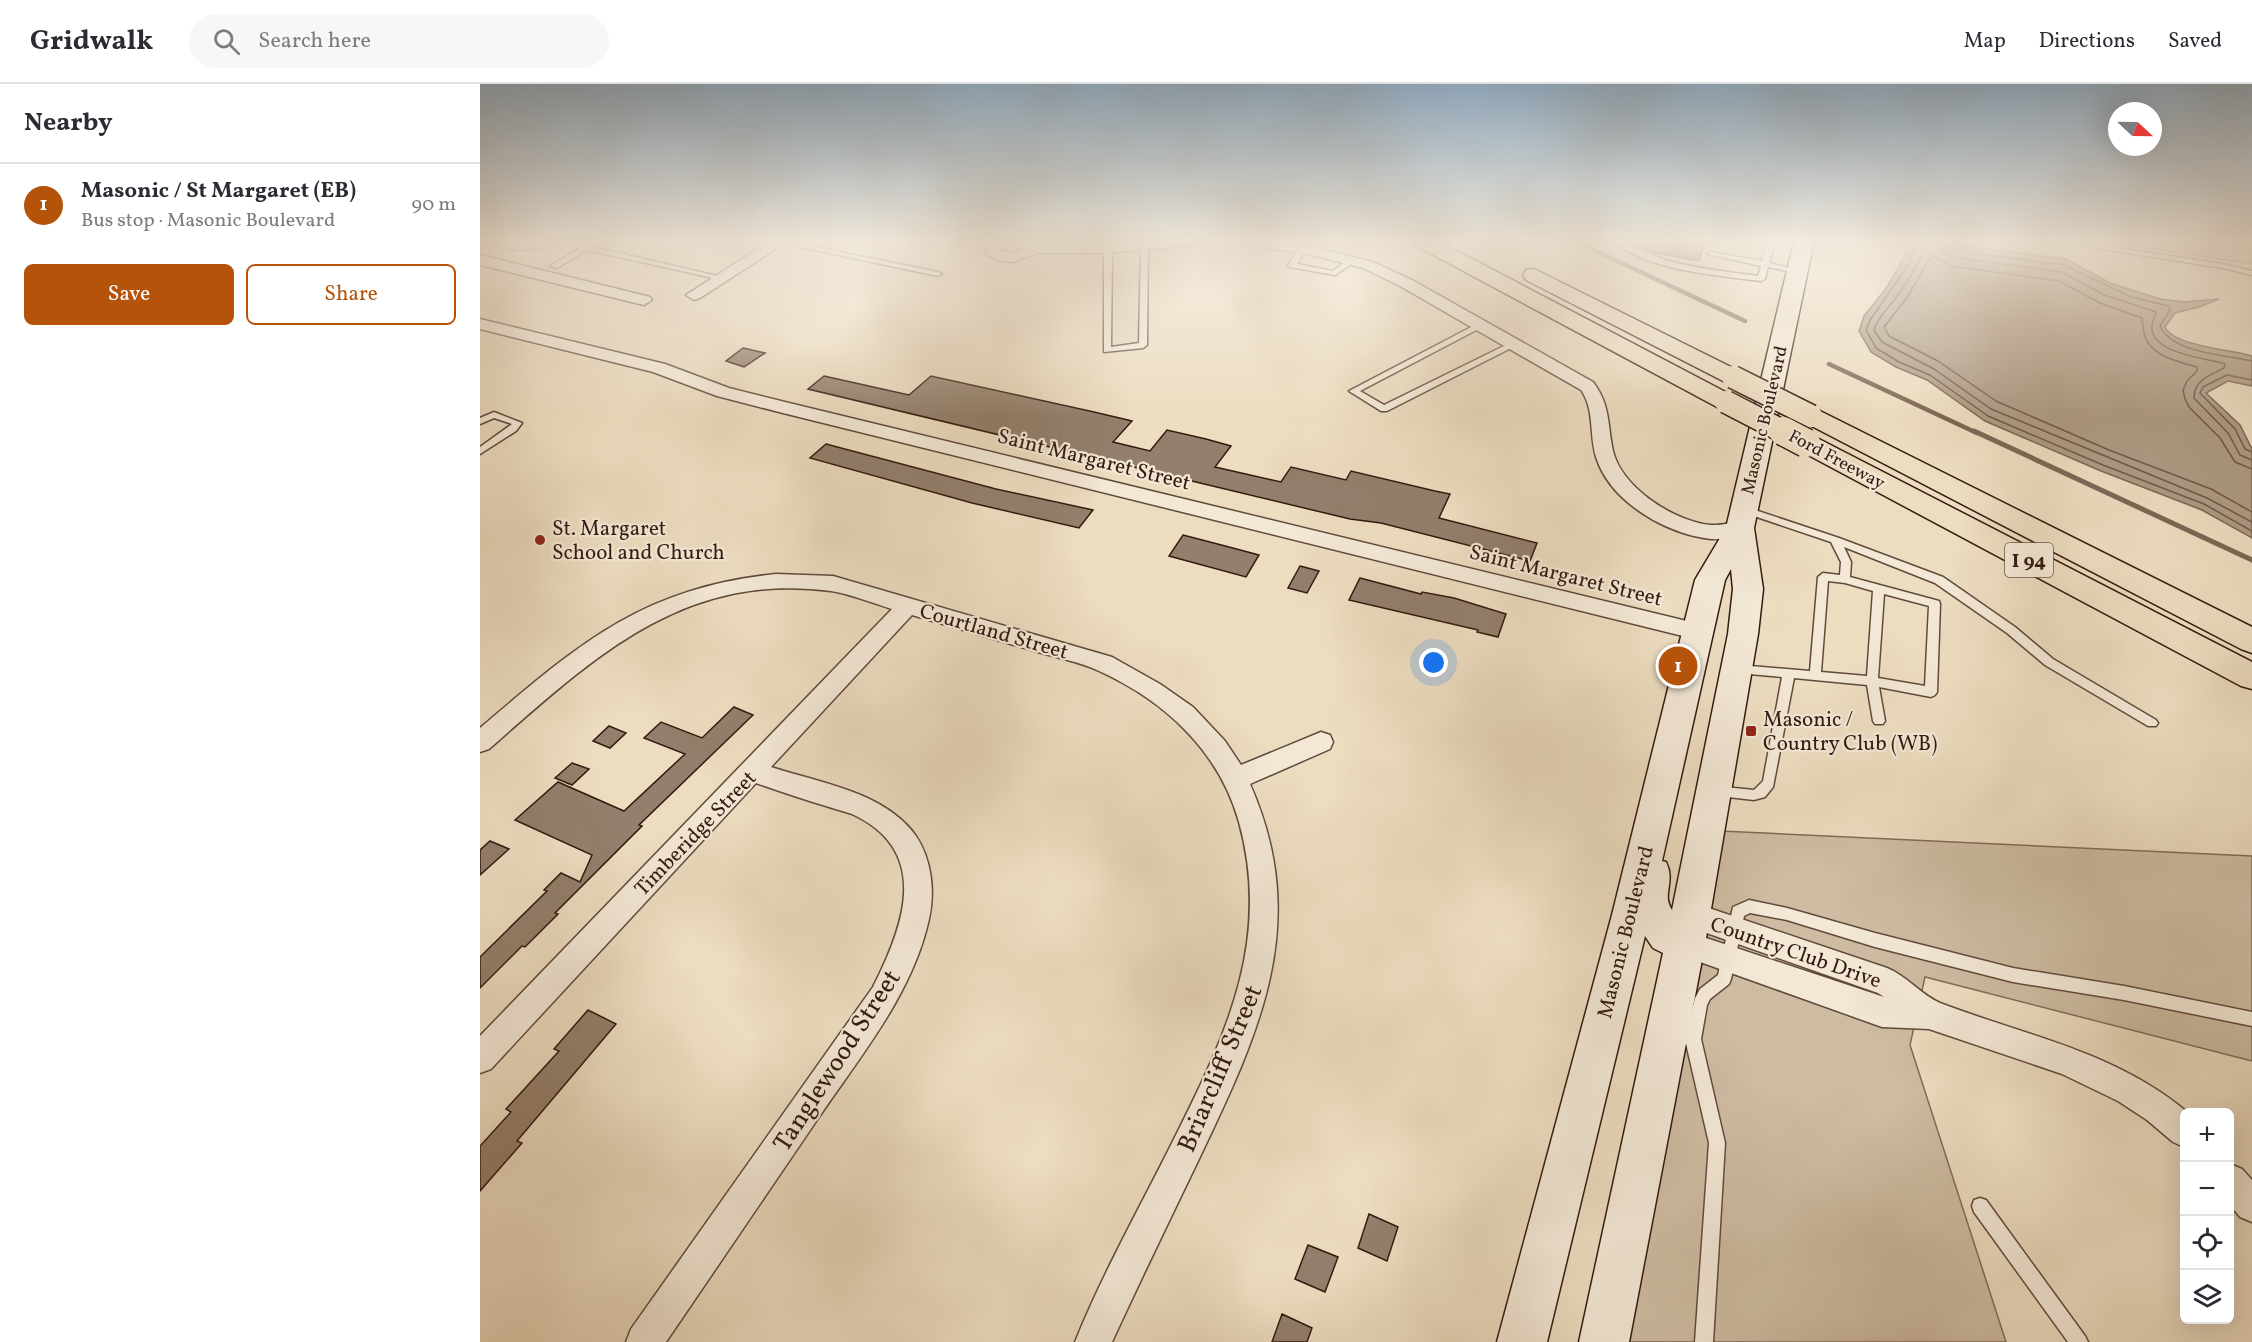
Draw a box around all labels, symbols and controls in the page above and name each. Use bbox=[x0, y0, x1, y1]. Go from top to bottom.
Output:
search box bbox=[189, 14, 609, 68]
text: Gridwalk bbox=[30, 22, 153, 61]
icon: search bbox=[210, 25, 243, 58]
text: Search here bbox=[258, 26, 371, 57]
text: Map bbox=[1964, 27, 2006, 56]
text: Directions bbox=[2039, 27, 2135, 56]
text: Saved bbox=[2168, 27, 2222, 56]
north arrow bbox=[2108, 102, 2162, 156]
text: Nearby bbox=[24, 105, 113, 141]
text: Masonic / St Margaret (EB) bbox=[81, 176, 356, 207]
text: 1 bbox=[39, 191, 48, 219]
text: 90 m bbox=[412, 191, 456, 219]
text: Bus stop · Masonic Boulevard bbox=[81, 207, 335, 235]
button: Save bbox=[24, 264, 234, 325]
button: Share bbox=[246, 264, 456, 325]
street label: Masonic Boulevard bbox=[1736, 344, 1795, 497]
street label: Saint Margaret Street bbox=[994, 422, 1193, 498]
street label: Ford Freeway bbox=[1784, 424, 1889, 496]
place label: St. Margaret School and Church bbox=[552, 515, 725, 568]
marker: St. Margaret School and Church bbox=[533, 533, 547, 547]
street label: Saint Margaret Street bbox=[1466, 538, 1665, 614]
road number: I 94 bbox=[2005, 543, 2053, 577]
street label: Courtland Street bbox=[916, 597, 1071, 668]
pin: 1 bbox=[1658, 644, 1698, 688]
your location bbox=[1419, 648, 1448, 677]
place label: Masonic / Country Club (WB) bbox=[1763, 706, 1937, 759]
marker: Masonic / Country Club (WB) bbox=[1744, 724, 1758, 738]
street label: Timberidge Street bbox=[629, 765, 764, 903]
street label: Masonic Boulevard bbox=[1591, 843, 1662, 1022]
street label: Country Club Drive bbox=[1706, 911, 1885, 996]
street label: Tanglewood Street bbox=[765, 963, 910, 1159]
street label: Briarcliff Street bbox=[1169, 980, 1272, 1158]
map controls bbox=[2180, 1108, 2234, 1324]
button: + bbox=[2180, 1108, 2234, 1162]
button: − bbox=[2180, 1162, 2234, 1216]
button: locate bbox=[2180, 1216, 2234, 1270]
button: layers bbox=[2180, 1270, 2234, 1324]

